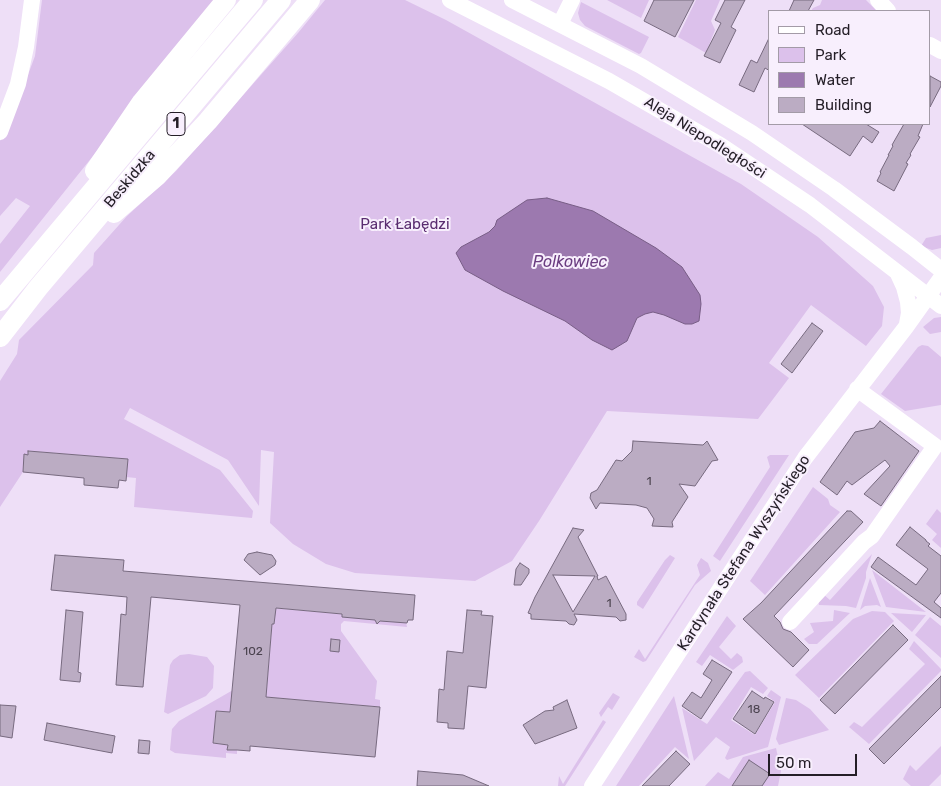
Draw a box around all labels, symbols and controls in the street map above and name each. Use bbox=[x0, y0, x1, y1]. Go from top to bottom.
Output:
legend bbox=[768, 10, 931, 125]
text: Road bbox=[815, 21, 851, 39]
text: Park bbox=[815, 46, 846, 64]
text: Water bbox=[815, 71, 855, 89]
street label: Aleja Niepodległości bbox=[641, 93, 769, 183]
text: Building bbox=[815, 96, 872, 114]
road number: 1 bbox=[167, 112, 185, 136]
street label: Beskidzka bbox=[101, 146, 159, 212]
park label: Park Łabędzi bbox=[360, 216, 450, 234]
water label: Polkowiec bbox=[533, 252, 607, 272]
street label: Kardynała Stefana Wyszyńskiego bbox=[674, 452, 814, 654]
house number: 1 bbox=[646, 475, 652, 489]
house number: 1 bbox=[606, 597, 612, 611]
house number: 102 bbox=[243, 645, 263, 659]
house number: 18 bbox=[748, 703, 760, 717]
scale bar bbox=[771, 744, 860, 776]
text: 50 m bbox=[776, 754, 811, 772]

